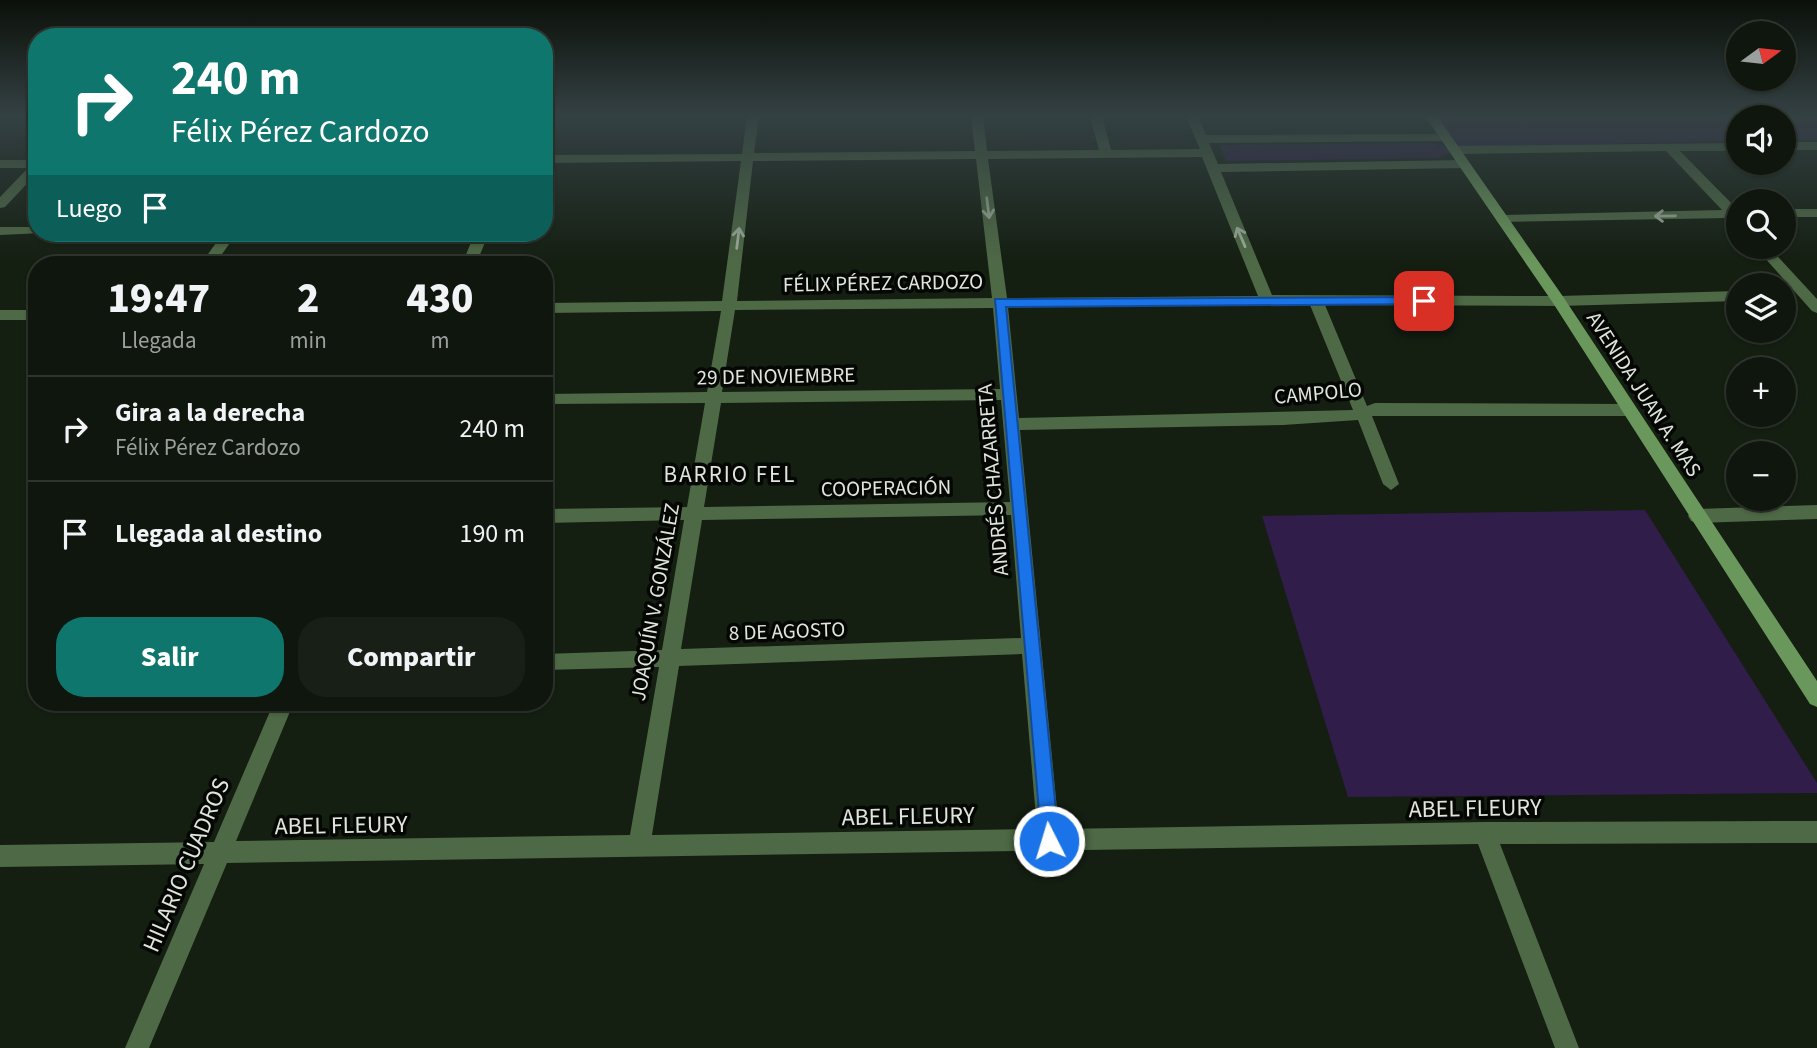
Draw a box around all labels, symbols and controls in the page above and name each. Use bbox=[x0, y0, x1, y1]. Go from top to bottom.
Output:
north arrow bbox=[1726, 21, 1796, 91]
map controls bbox=[1726, 21, 1796, 511]
text: 240 m bbox=[171, 44, 300, 114]
icon: right bbox=[56, 56, 147, 147]
button: sound bbox=[1726, 105, 1796, 175]
text: Félix Pérez Cardozo bbox=[171, 109, 430, 155]
icon: arrive bbox=[136, 189, 174, 227]
button: search bbox=[1726, 189, 1796, 259]
text: Luego bbox=[56, 190, 122, 227]
one-way arrow bbox=[981, 197, 994, 219]
one-way arrow bbox=[1653, 209, 1676, 222]
one-way arrow bbox=[732, 227, 745, 250]
one-way arrow bbox=[1234, 227, 1247, 248]
street label: FÉLIX PÉREZ CARDOZO bbox=[783, 266, 983, 300]
text: 19:47 bbox=[107, 269, 210, 329]
text: 2 bbox=[297, 269, 319, 329]
text: 430 bbox=[406, 269, 474, 329]
pin bbox=[1394, 271, 1454, 331]
button: layers bbox=[1726, 273, 1796, 343]
icon: arrive bbox=[1405, 282, 1443, 320]
street label: AVENIDA JUAN A. MAS bbox=[1579, 305, 1709, 483]
text: Llegada bbox=[121, 324, 196, 357]
text: min bbox=[290, 324, 327, 357]
text: m bbox=[430, 324, 449, 357]
button: + bbox=[1726, 357, 1796, 427]
street label: 29 DE NOVIEMBRE bbox=[696, 360, 856, 392]
street label: CAMPOLO bbox=[1273, 374, 1363, 412]
street label: ANDRÉS CHAZARRETA bbox=[970, 382, 1016, 577]
text: Gira a la derecha bbox=[115, 394, 305, 431]
icon: right bbox=[56, 410, 94, 448]
text: 240 m bbox=[459, 410, 525, 447]
text: Félix Pérez Cardozo bbox=[115, 431, 301, 464]
button: − bbox=[1726, 441, 1796, 511]
district label: BARRIO FEL bbox=[664, 458, 796, 491]
street label: COOPERACIÓN bbox=[821, 472, 951, 504]
street label: JOAQUÍN V. GONZÁLEZ bbox=[623, 501, 687, 703]
icon: arrive bbox=[56, 515, 94, 553]
text: Llegada al destino bbox=[115, 515, 322, 552]
text: 190 m bbox=[459, 515, 525, 552]
street label: 8 DE AGOSTO bbox=[728, 614, 846, 648]
button: Salir bbox=[56, 617, 284, 697]
button: Compartir bbox=[298, 617, 525, 697]
street label: HILARIO CUADROS bbox=[134, 773, 239, 958]
street label: ABEL FLEURY bbox=[1408, 790, 1542, 827]
street label: ABEL FLEURY bbox=[841, 798, 975, 835]
position arrow bbox=[1012, 804, 1086, 878]
street label: ABEL FLEURY bbox=[274, 807, 408, 844]

